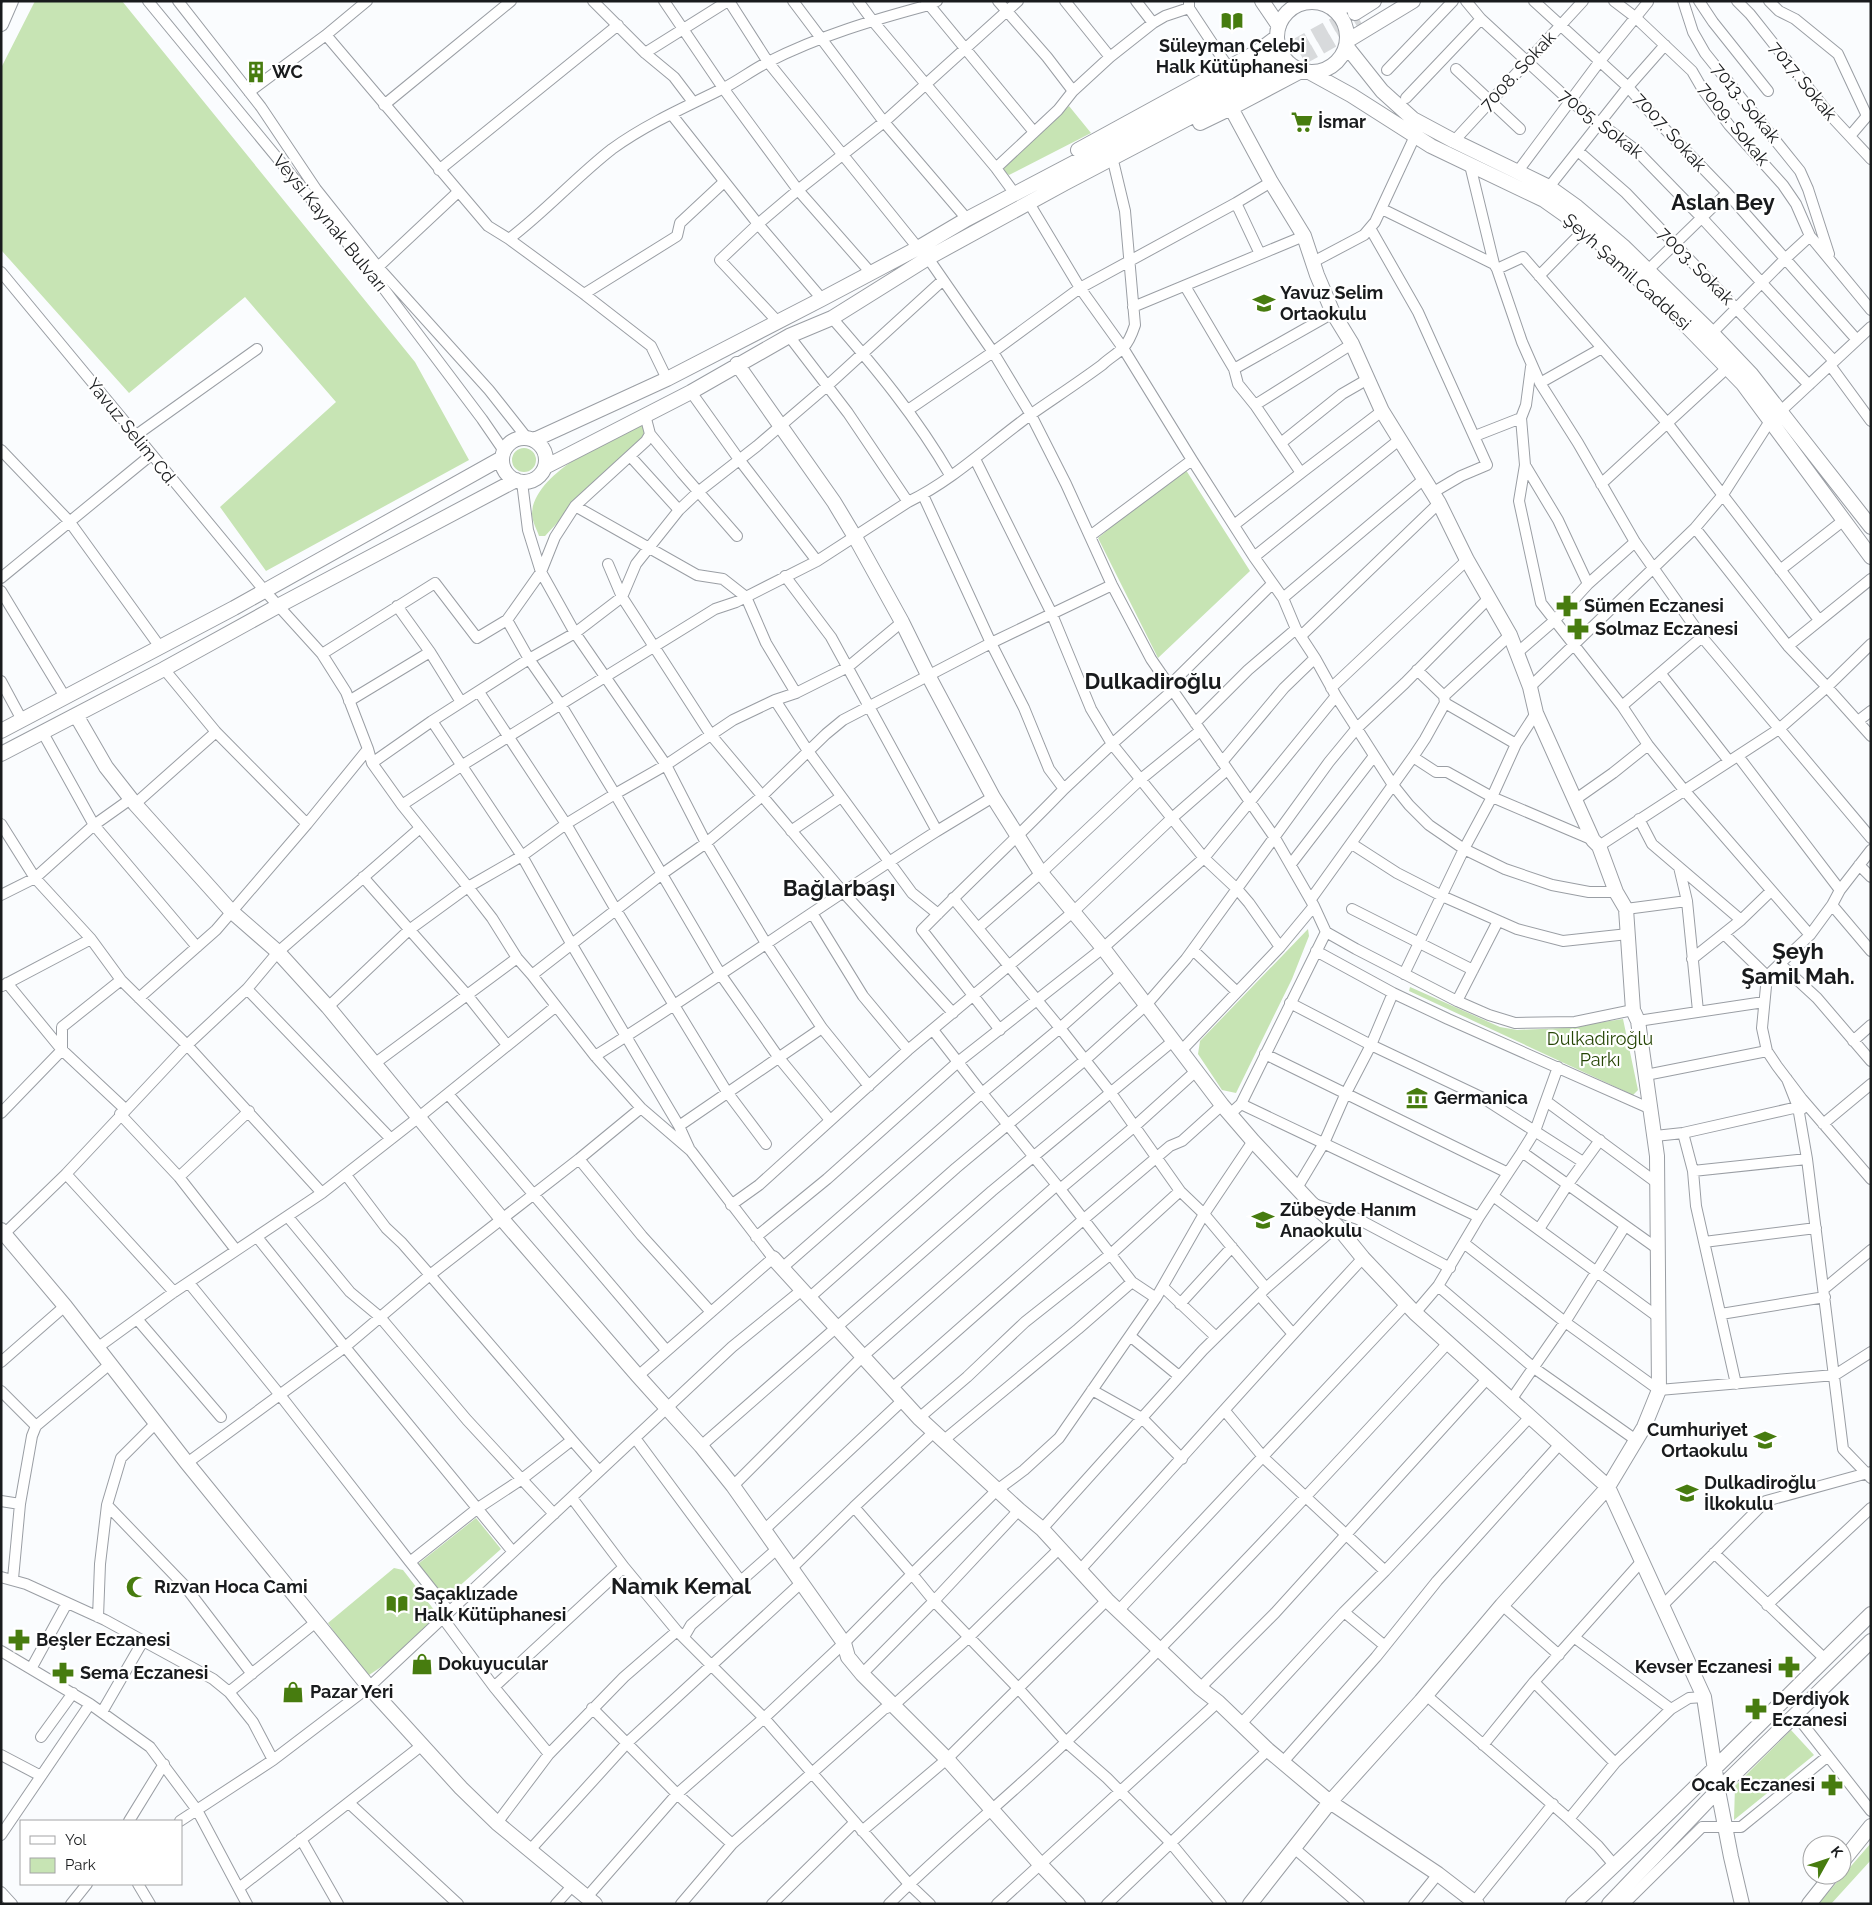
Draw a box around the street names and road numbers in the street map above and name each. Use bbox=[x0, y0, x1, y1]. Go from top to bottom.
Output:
street label: 7008. Sokak bbox=[1476, 26, 1560, 115]
street label: 7017. Sokak bbox=[1765, 37, 1842, 125]
street label: 7013. Sokak bbox=[1708, 59, 1785, 147]
street label: 7009. Sokak bbox=[1695, 78, 1774, 170]
street label: 7005. Sokak bbox=[1555, 85, 1647, 163]
street label: 7007. Sokak bbox=[1630, 88, 1711, 176]
street label: Veysi Kaynak Bulvarı bbox=[269, 150, 392, 295]
street label: Şeyh Şamil Caddesi bbox=[1559, 209, 1695, 334]
street label: 7003. Sokak bbox=[1654, 223, 1739, 309]
street label: Yavuz Selim Cd. bbox=[83, 374, 182, 489]

